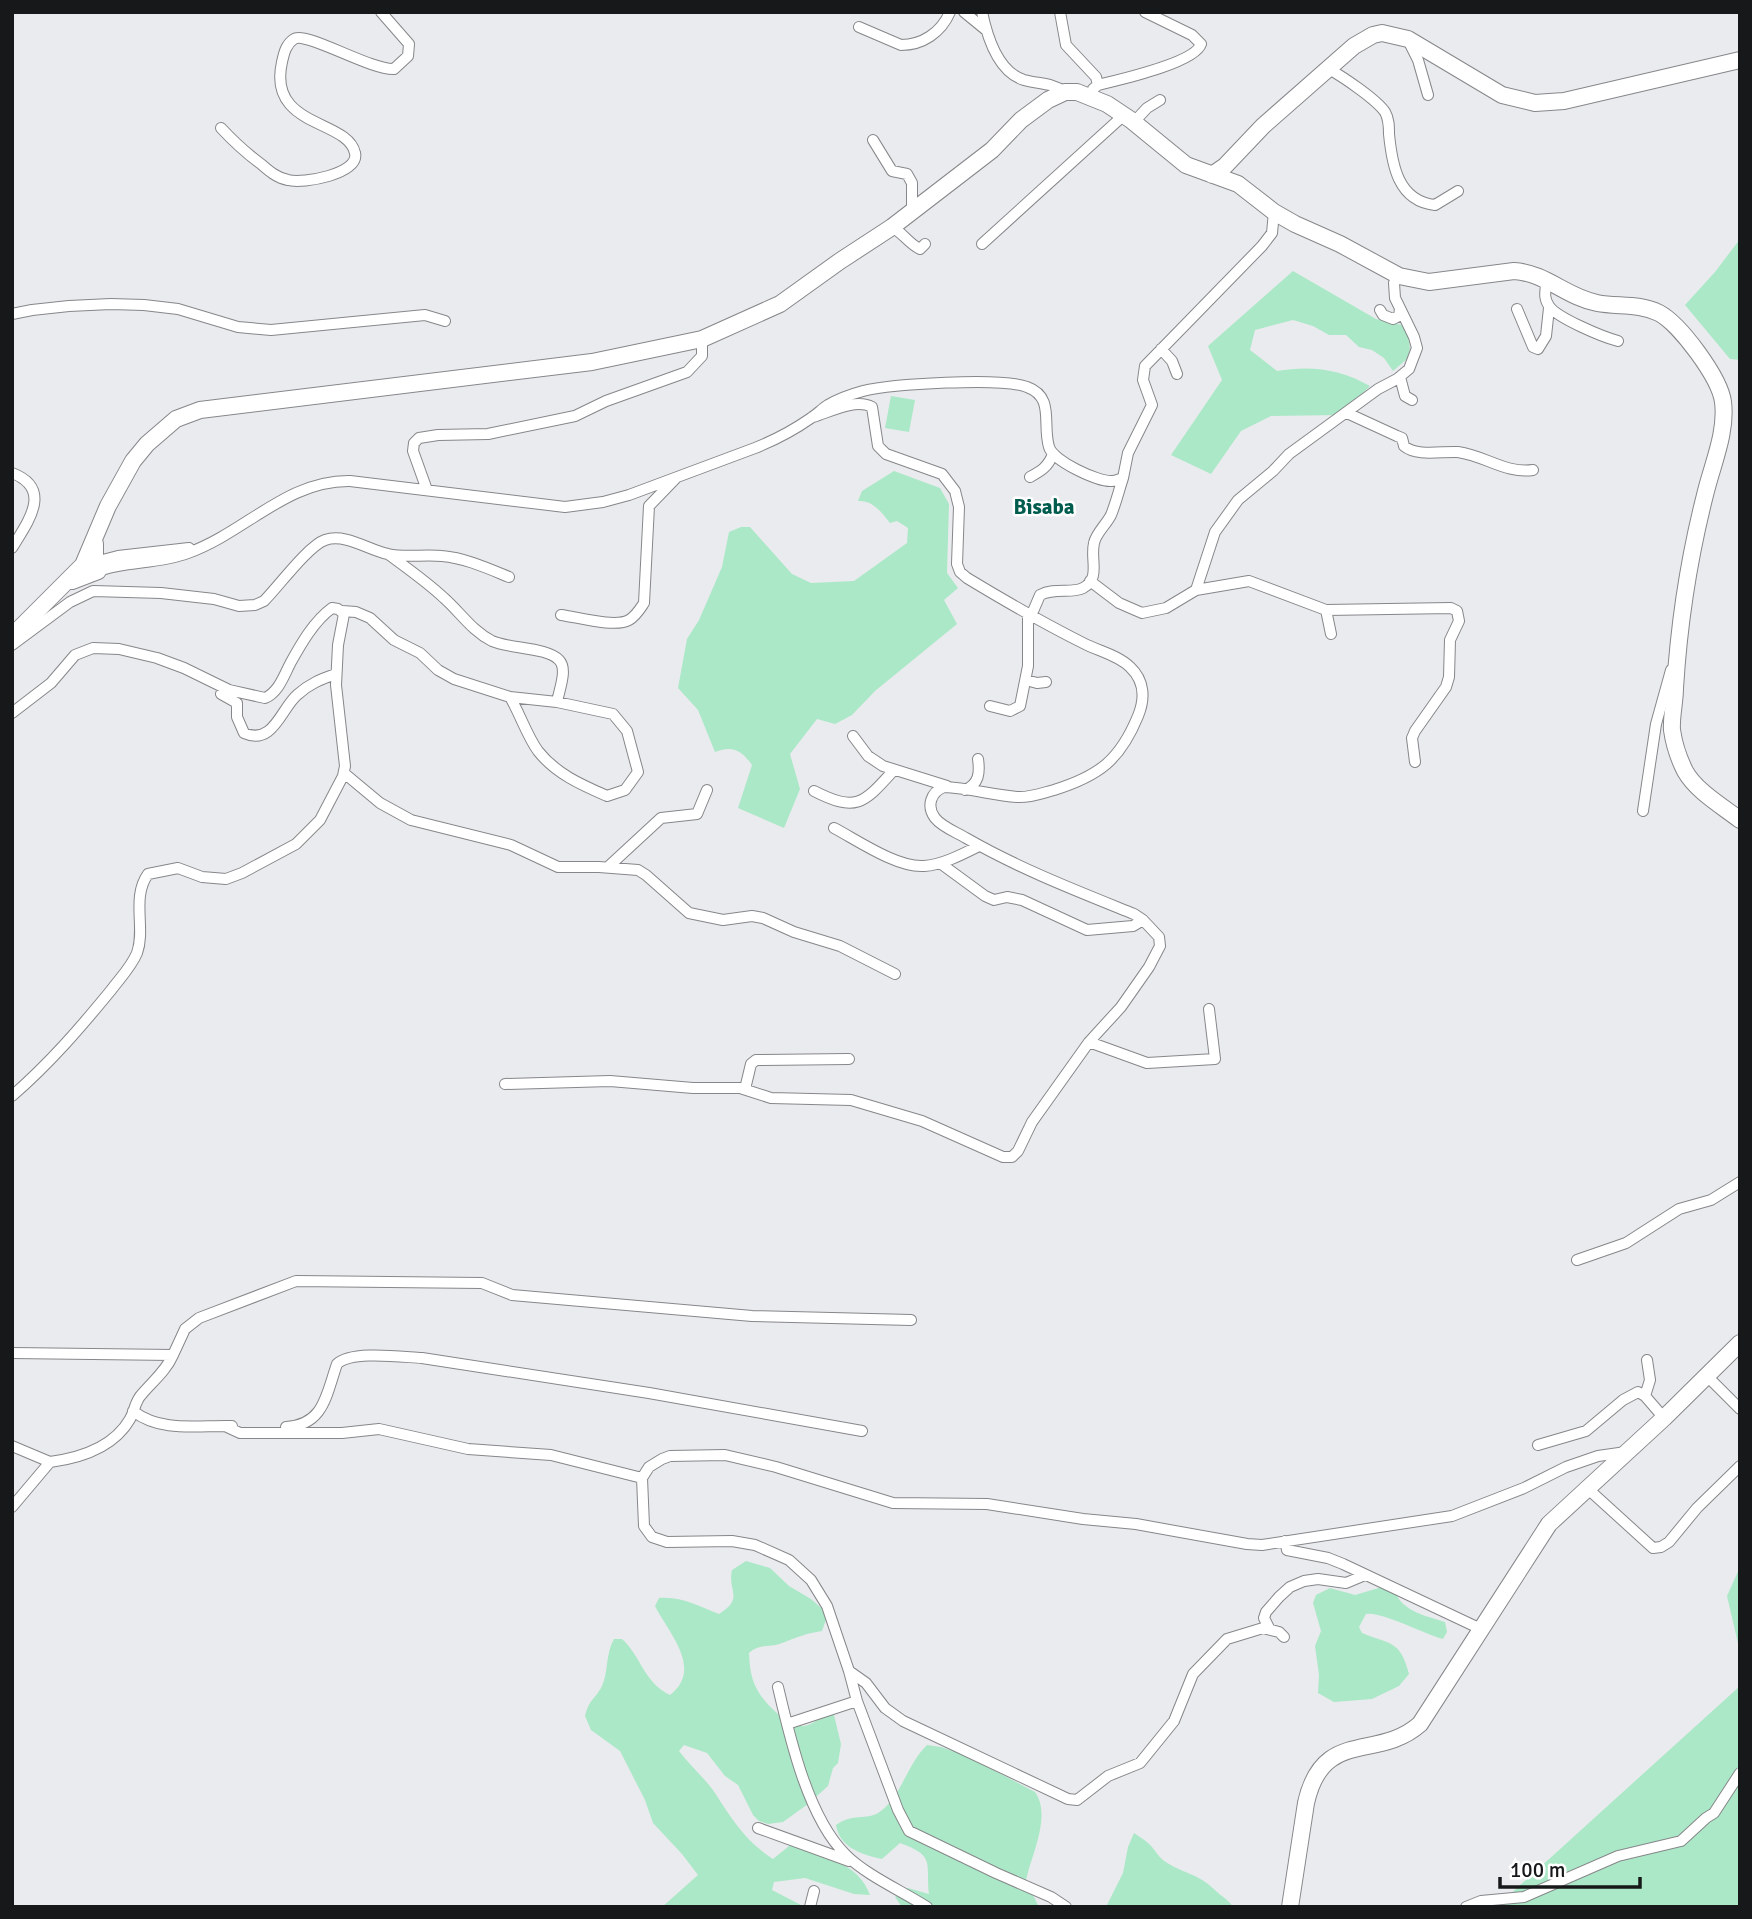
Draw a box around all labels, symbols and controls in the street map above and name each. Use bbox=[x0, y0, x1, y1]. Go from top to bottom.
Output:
district label: Bisaba bbox=[1013, 494, 1075, 520]
scale bar bbox=[1500, 1846, 1640, 1890]
text: 100 m bbox=[1510, 1857, 1565, 1883]

